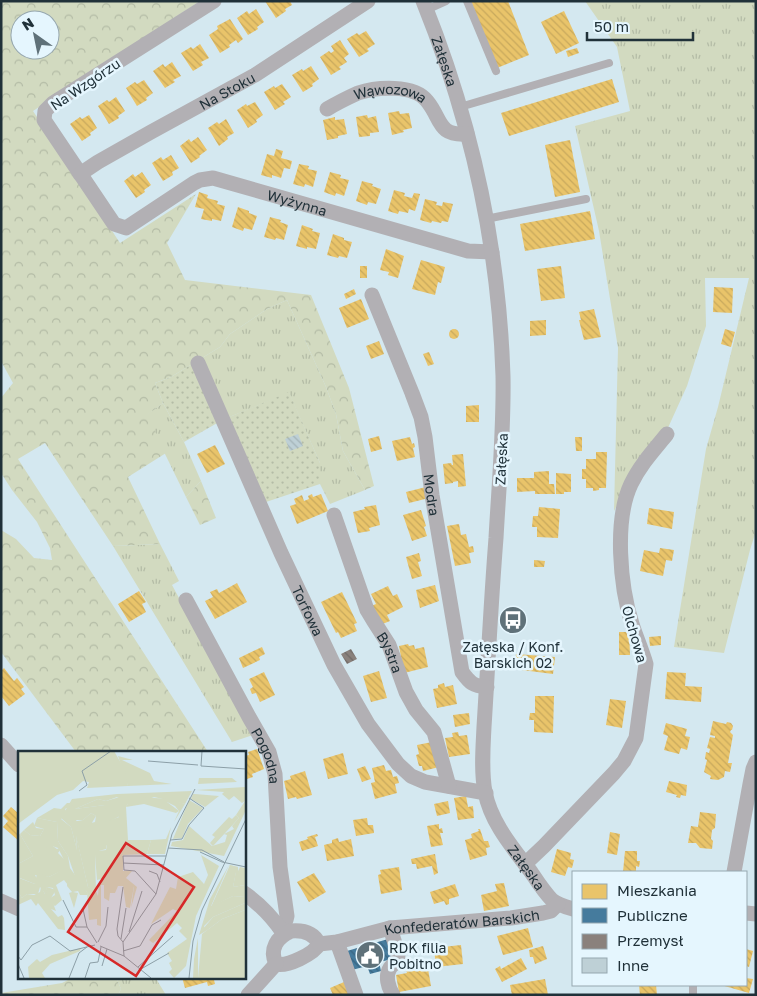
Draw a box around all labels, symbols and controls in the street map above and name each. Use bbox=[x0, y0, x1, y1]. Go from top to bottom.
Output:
north arrow bbox=[10, 10, 60, 60]
scale bar bbox=[587, 10, 693, 42]
text: N bbox=[19, 14, 37, 34]
text: 50 m bbox=[594, 17, 629, 35]
street label: Załęska bbox=[429, 33, 461, 88]
street label: Na Wzgórzu bbox=[47, 54, 123, 114]
street label: Na Stoku bbox=[196, 68, 258, 113]
street label: Wąwozowa bbox=[351, 80, 431, 106]
street label: Wyżynna bbox=[265, 185, 329, 219]
street label: Załęska bbox=[491, 433, 511, 485]
street label: Modra bbox=[421, 473, 444, 517]
street label: Torfowa bbox=[289, 583, 327, 639]
street label: Olchowa bbox=[619, 604, 651, 664]
bus stop icon: Załęska / Konf. Barskich 02 bbox=[498, 605, 528, 635]
street label: Bystra bbox=[374, 628, 407, 675]
place label: Załęska / Konf. Barskich 02 bbox=[462, 638, 564, 671]
street label: Pogodna bbox=[248, 724, 284, 784]
inset map bbox=[18, 751, 245, 978]
street label: Załęska bbox=[505, 841, 549, 893]
legend bbox=[572, 871, 747, 986]
text: Mieszkania bbox=[617, 881, 697, 899]
street label: Konfederatów Barskich bbox=[382, 905, 541, 938]
text: Publiczne bbox=[617, 906, 688, 924]
text: Przemysł bbox=[617, 931, 684, 949]
place label: RDK filia Pobitno bbox=[389, 939, 446, 972]
public building icon: RDK filia Pobitno bbox=[355, 940, 385, 970]
text: Inne bbox=[617, 956, 649, 974]

